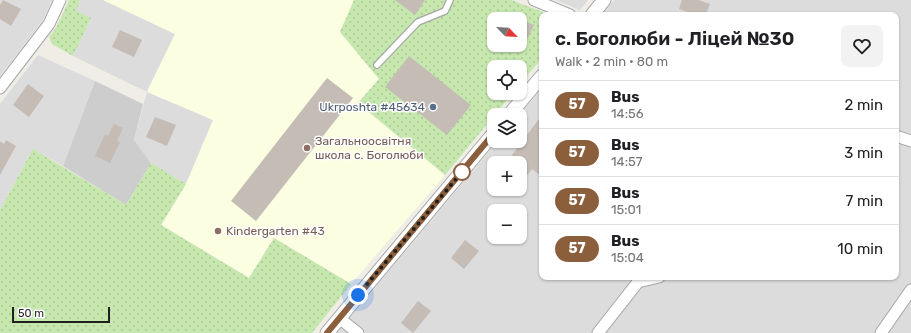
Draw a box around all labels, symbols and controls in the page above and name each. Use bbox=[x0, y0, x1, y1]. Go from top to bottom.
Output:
north arrow bbox=[487, 12, 527, 52]
map controls bbox=[487, 12, 527, 244]
button: heart bbox=[841, 25, 883, 67]
text: с. Боголюби - Ліцей №30 bbox=[555, 27, 795, 50]
text: Walk · 2 min · 80 m bbox=[555, 54, 668, 69]
button: locate bbox=[487, 60, 527, 100]
text: Bus bbox=[611, 88, 639, 106]
text: 57 bbox=[568, 96, 586, 113]
text: 2 min bbox=[844, 96, 883, 114]
place label: Ukrposhta #45634 bbox=[319, 100, 426, 114]
marker: Ukrposhta #45634 bbox=[428, 102, 438, 112]
text: 14:56 bbox=[611, 106, 644, 121]
button: layers bbox=[487, 108, 527, 148]
place label: Загальноосвітня школа с. Боголюби bbox=[315, 134, 424, 162]
text: Bus bbox=[611, 136, 639, 154]
marker: Загальноосвітня школа с. Боголюби bbox=[302, 143, 312, 153]
text: 57 bbox=[568, 144, 586, 161]
text: 3 min bbox=[844, 144, 883, 162]
text: 14:57 bbox=[611, 154, 642, 169]
button: + bbox=[487, 156, 527, 196]
unlabelled marker bbox=[453, 163, 471, 181]
text: Bus bbox=[611, 184, 639, 202]
text: 57 bbox=[568, 192, 586, 209]
text: 7 min bbox=[846, 192, 883, 210]
text: 15:01 bbox=[611, 202, 641, 217]
button: − bbox=[487, 204, 527, 244]
place label: Kindergarten #43 bbox=[226, 224, 325, 238]
marker: Kindergarten #43 bbox=[213, 226, 223, 236]
text: Bus bbox=[611, 232, 639, 250]
text: 57 bbox=[568, 240, 586, 257]
text: 10 min bbox=[837, 240, 883, 258]
text: 15:04 bbox=[611, 250, 644, 265]
your location bbox=[348, 285, 368, 305]
scale bar bbox=[12, 305, 110, 324]
text: 50 m bbox=[18, 307, 44, 320]

